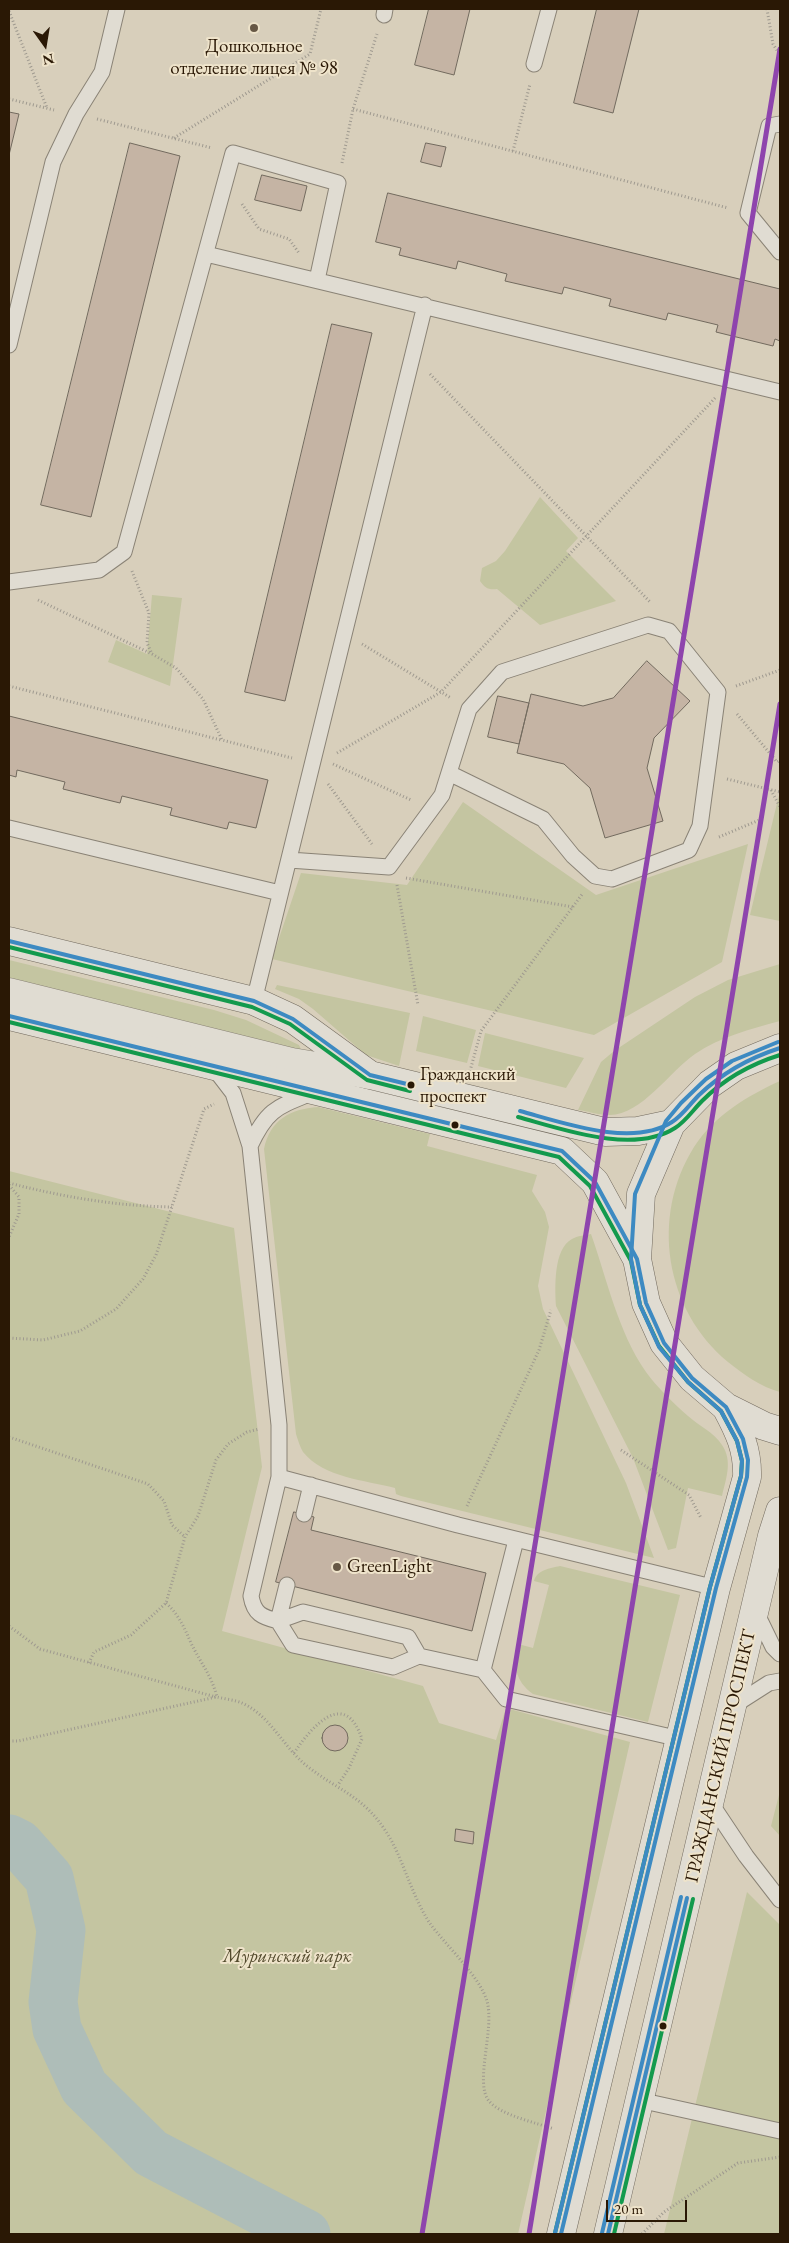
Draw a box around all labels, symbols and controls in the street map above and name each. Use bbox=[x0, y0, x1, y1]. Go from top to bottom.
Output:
north arrow bbox=[20, 20, 70, 70]
marker: Дошкольное отделение лицея № 98 bbox=[248, 22, 260, 34]
place label: Дошкольное отделение лицея № 98 bbox=[170, 36, 338, 80]
text: N bbox=[41, 50, 56, 70]
place label: Гражданский проспект bbox=[420, 1064, 515, 1106]
marker: Гражданский проспект bbox=[406, 1080, 416, 1090]
unlabelled marker bbox=[450, 1120, 460, 1130]
place label: GreenLight bbox=[347, 1556, 432, 1578]
marker: GreenLight bbox=[331, 1561, 343, 1573]
street label: ГРАЖДАНСКИЙ ПРОСПЕКТ bbox=[681, 1627, 761, 1885]
park label: Муринский парк bbox=[223, 1946, 351, 1968]
unlabelled marker bbox=[658, 2021, 668, 2031]
scale bar bbox=[609, 2190, 690, 2222]
text: 20 m bbox=[614, 2199, 643, 2218]

